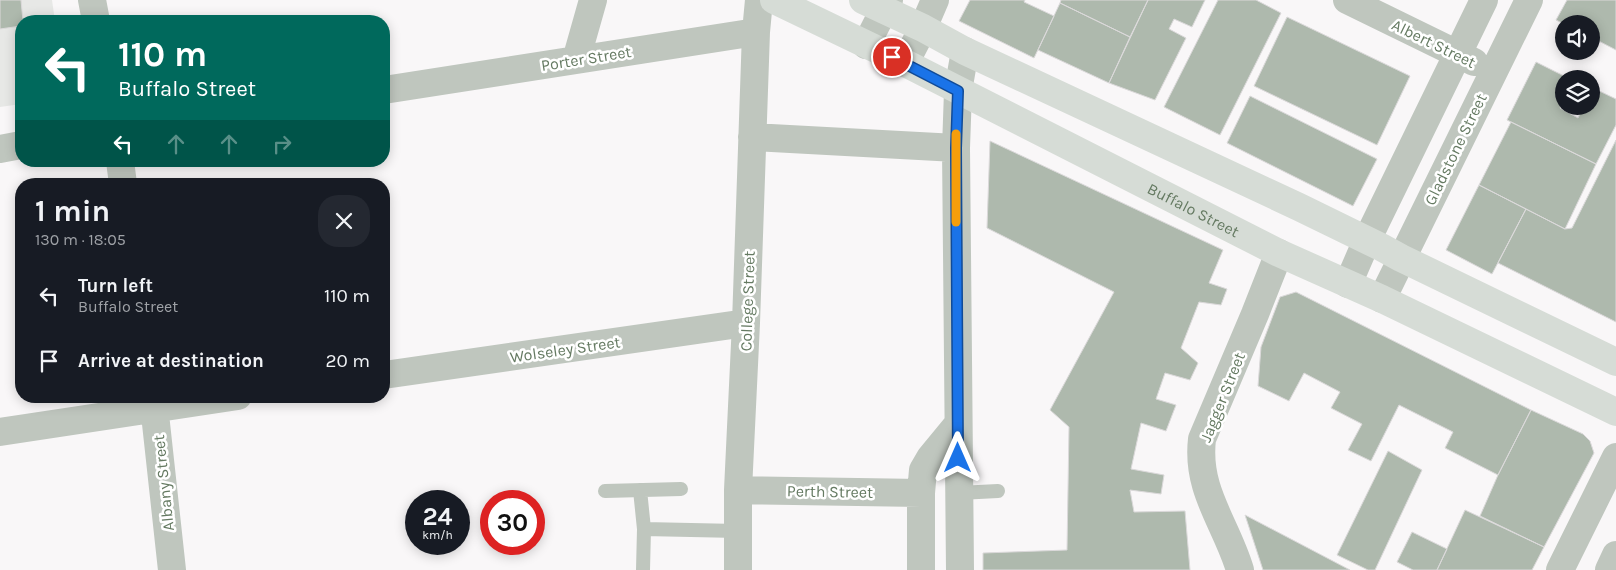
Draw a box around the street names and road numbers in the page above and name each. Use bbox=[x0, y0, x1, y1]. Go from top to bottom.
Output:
street label: Albert Street bbox=[1389, 15, 1479, 72]
street label: Porter Street bbox=[540, 42, 633, 75]
street label: Gladstone Street bbox=[1420, 90, 1491, 208]
street label: Buffalo Street bbox=[1144, 179, 1242, 241]
street label: College Street bbox=[736, 250, 759, 352]
street label: Wolseley Street bbox=[509, 332, 622, 367]
street label: Jagger Street bbox=[1196, 350, 1249, 445]
street label: Albany Street bbox=[149, 434, 178, 532]
street label: Perth Street bbox=[787, 481, 873, 502]

